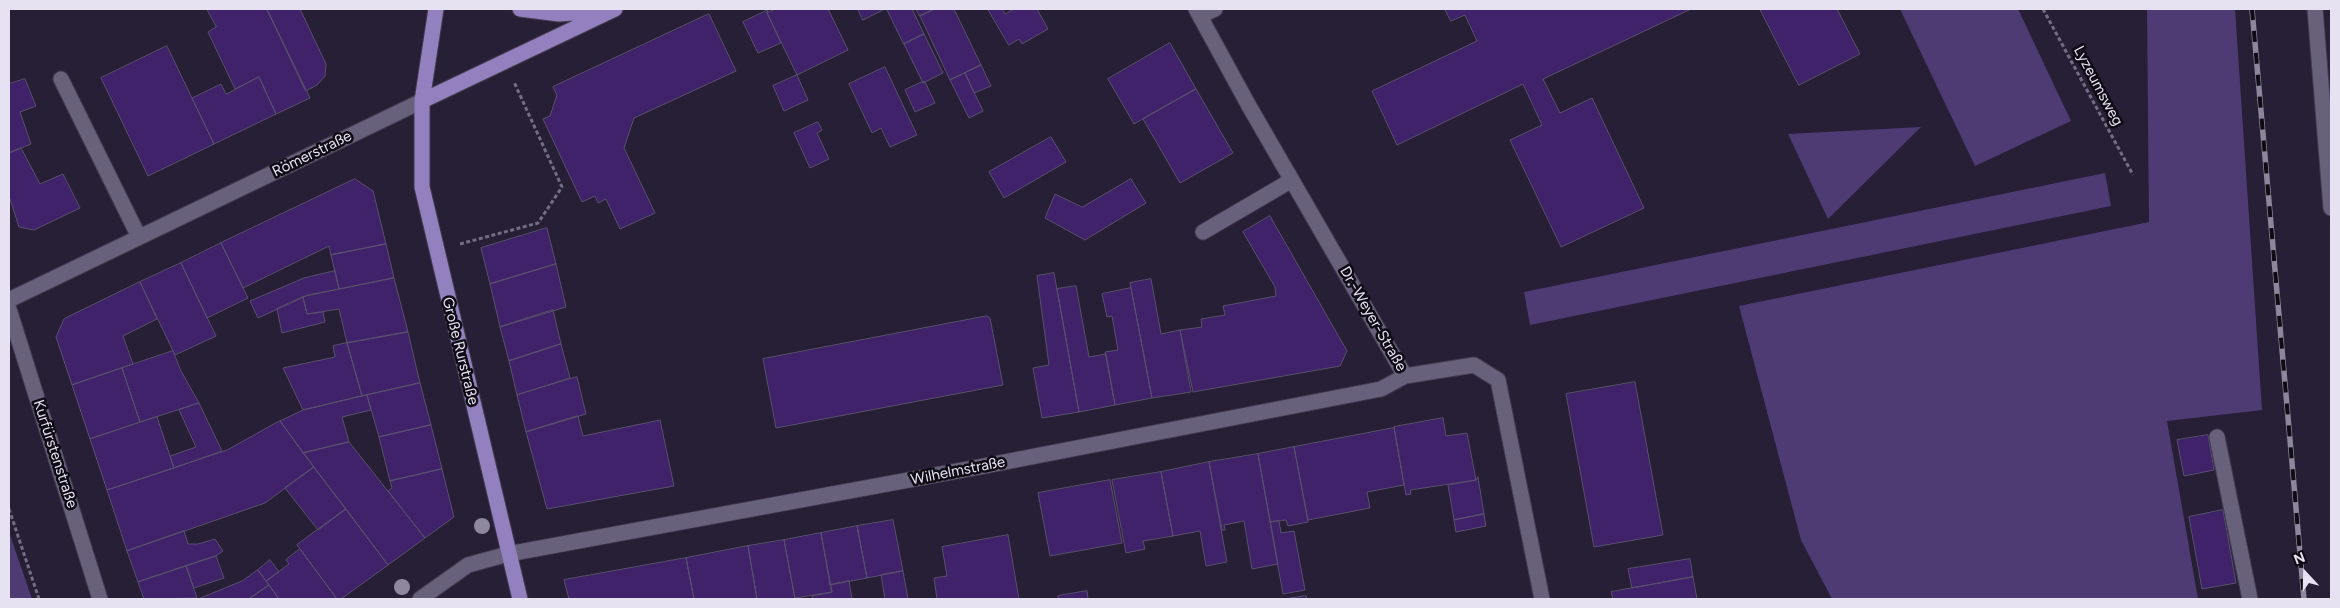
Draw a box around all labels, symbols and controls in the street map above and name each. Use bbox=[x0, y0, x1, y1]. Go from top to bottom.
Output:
street label: Lyzeumsweg bbox=[2069, 43, 2127, 129]
street label: Römerstraße bbox=[269, 127, 355, 181]
street label: Dr.-Weyer-Straße bbox=[1336, 263, 1410, 375]
street label: Große Rurstraße bbox=[438, 295, 482, 407]
street label: Kurfürstenstraße bbox=[29, 398, 81, 510]
street label: Wilhelmstraße bbox=[909, 453, 1007, 489]
north arrow bbox=[2280, 548, 2330, 598]
text: N bbox=[2291, 549, 2308, 568]

